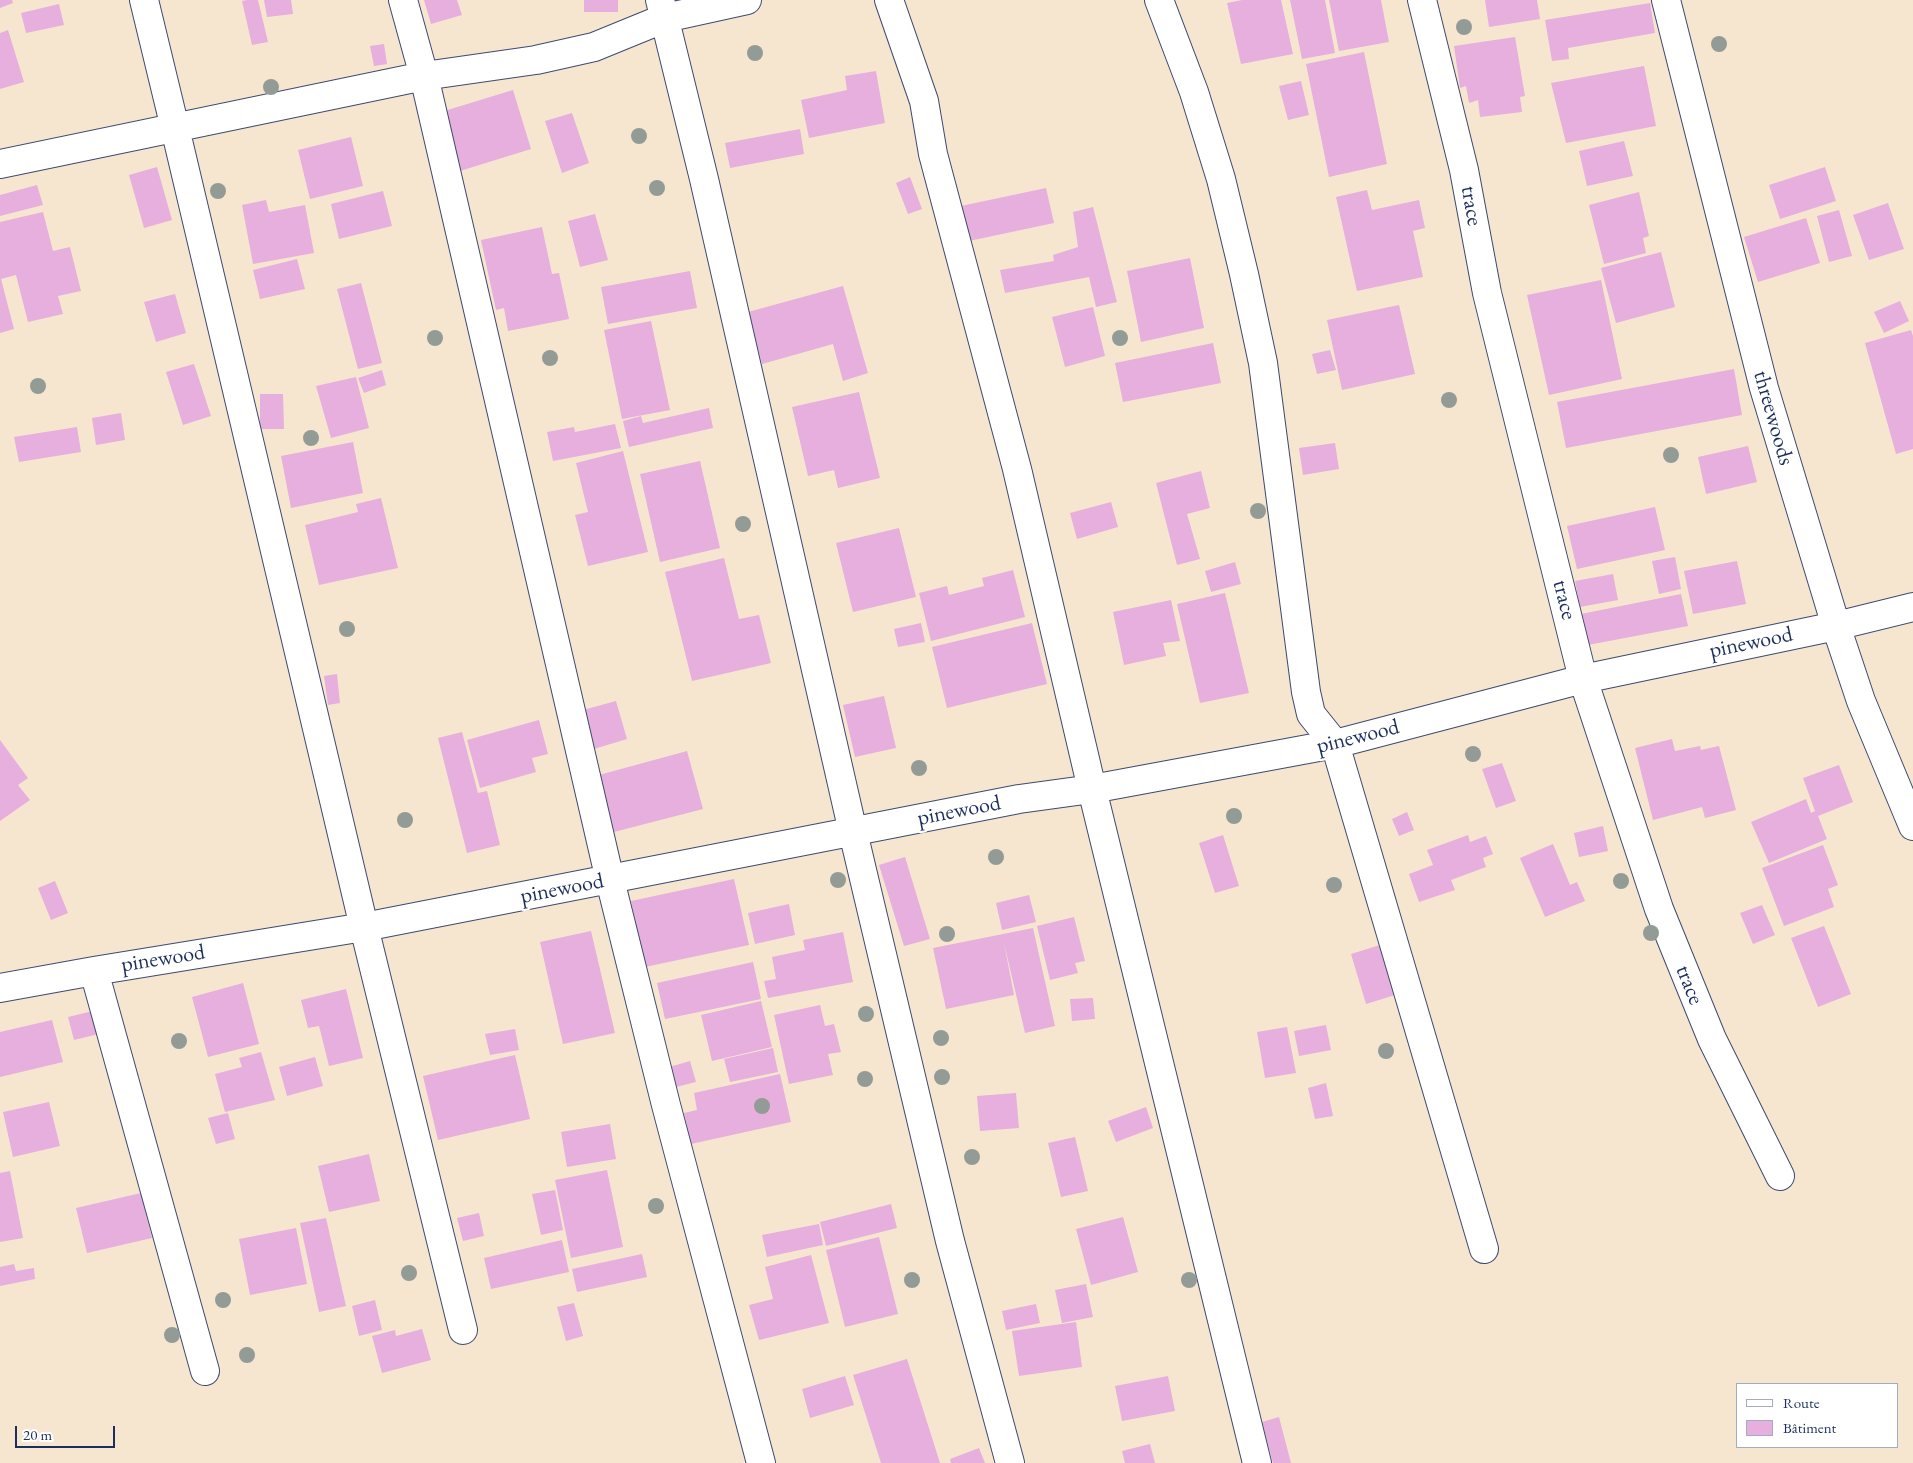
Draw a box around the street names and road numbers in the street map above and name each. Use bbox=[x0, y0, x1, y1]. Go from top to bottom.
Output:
street label: trace bbox=[1455, 184, 1487, 228]
street label: threewoods bbox=[1747, 368, 1799, 468]
street label: trace bbox=[1546, 577, 1582, 623]
street label: pinewood bbox=[1707, 621, 1795, 665]
street label: pinewood bbox=[1314, 714, 1402, 760]
street label: pinewood bbox=[915, 790, 1003, 832]
street label: pinewood bbox=[518, 868, 606, 910]
street label: pinewood bbox=[119, 939, 207, 979]
street label: trace bbox=[1669, 961, 1709, 1009]

